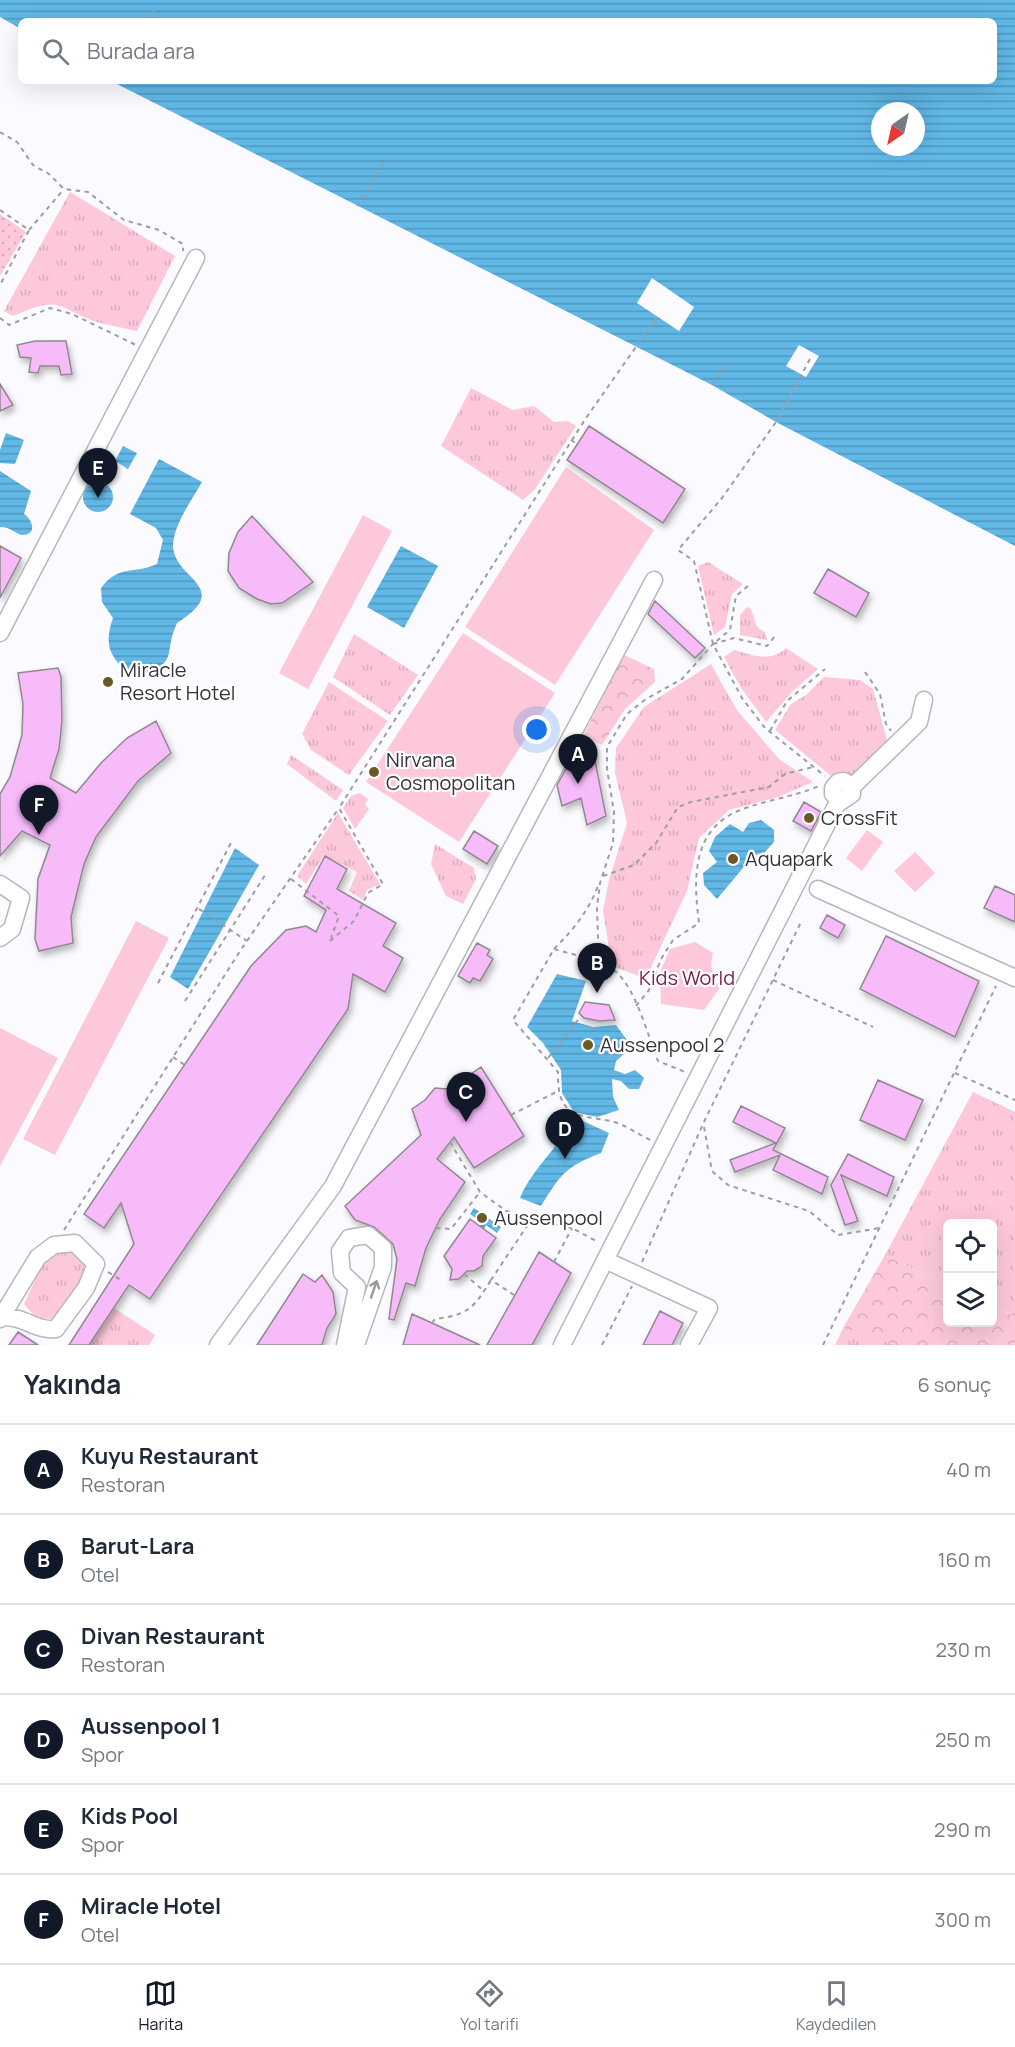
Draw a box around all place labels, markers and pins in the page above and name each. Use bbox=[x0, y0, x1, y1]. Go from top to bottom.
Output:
pin: E bbox=[78, 448, 118, 498]
place label: Miracle Resort Hotel bbox=[120, 656, 235, 706]
marker: Miracle Resort Hotel bbox=[101, 675, 115, 689]
pin: A bbox=[558, 734, 598, 784]
place label: Nirvana Cosmopolitan bbox=[386, 746, 515, 796]
marker: Nirvana Cosmopolitan bbox=[367, 765, 381, 779]
pin: F bbox=[20, 786, 58, 835]
place label: CrossFit bbox=[821, 804, 898, 831]
marker: CrossFit bbox=[802, 811, 816, 825]
place label: Aquapark bbox=[745, 845, 834, 872]
marker: Aquapark bbox=[726, 852, 740, 866]
pin: B bbox=[578, 944, 616, 993]
place label: Aussenpool 2 bbox=[600, 1031, 724, 1058]
marker: Aussenpool 2 bbox=[581, 1038, 595, 1052]
pin: C bbox=[446, 1072, 486, 1122]
pin: D bbox=[546, 1110, 584, 1159]
place label: Aussenpool bbox=[494, 1204, 603, 1231]
marker: Aussenpool bbox=[475, 1211, 489, 1225]

